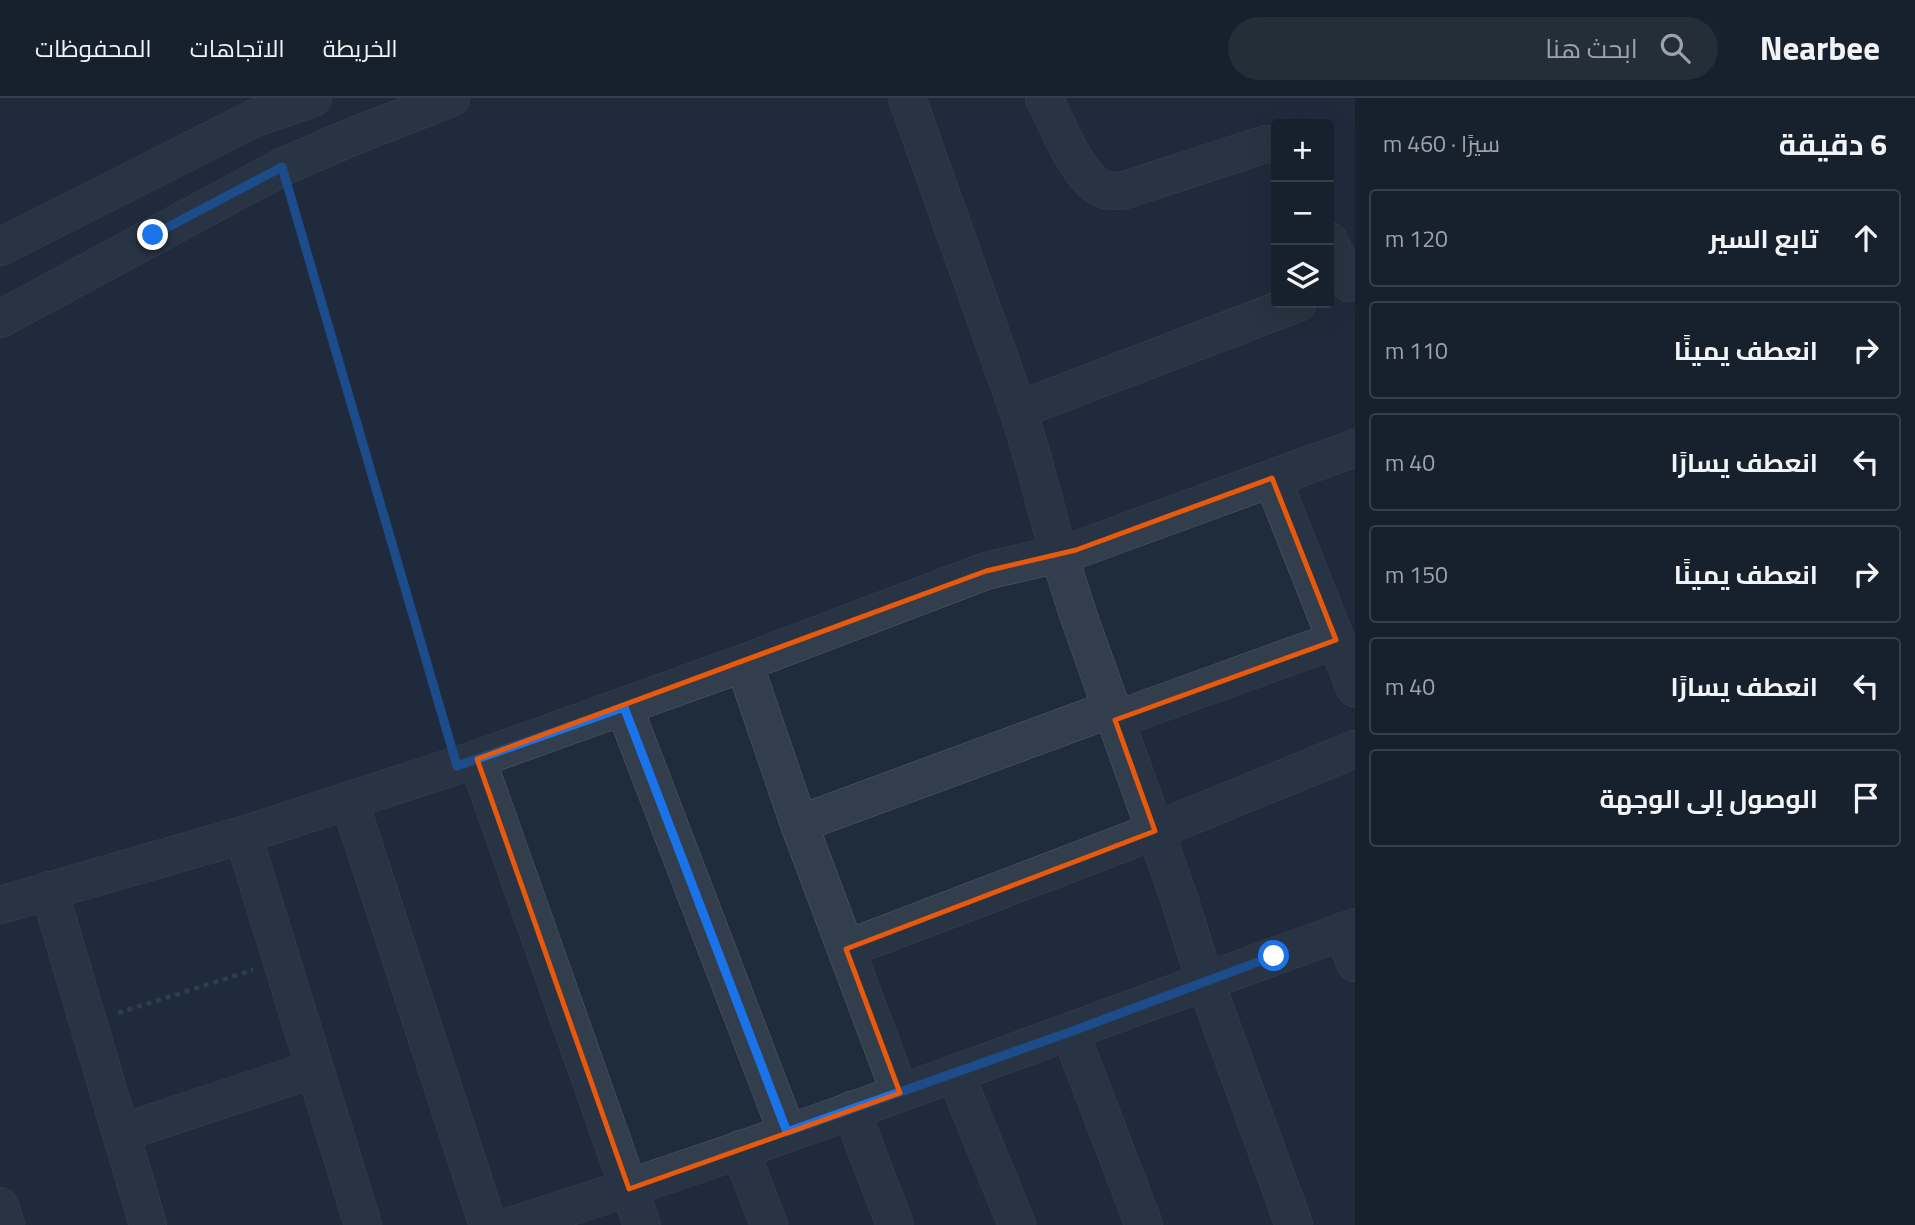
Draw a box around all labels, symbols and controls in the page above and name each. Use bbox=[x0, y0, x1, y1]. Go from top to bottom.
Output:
search box bbox=[1228, 17, 1718, 80]
text: Nearbee bbox=[1760, 23, 1880, 73]
text: ابحث هنا bbox=[1545, 29, 1638, 68]
icon: search bbox=[1656, 29, 1694, 67]
text: المحفوظات bbox=[35, 30, 152, 66]
text: الاتجاهات bbox=[190, 30, 285, 66]
text: الخريطة bbox=[323, 30, 398, 66]
map controls bbox=[1271, 119, 1334, 308]
button: + bbox=[1271, 119, 1334, 182]
text: 6 دقيقة bbox=[1779, 121, 1887, 167]
text: سيرًا · 460 m bbox=[1383, 126, 1500, 161]
button: − bbox=[1271, 182, 1334, 245]
route end bbox=[137, 219, 168, 250]
text: تابع السير bbox=[1709, 219, 1818, 258]
icon: ahead bbox=[1847, 219, 1885, 257]
text: 120 m bbox=[1385, 221, 1448, 256]
button: layers bbox=[1271, 245, 1334, 308]
text: انعطف يمينًا bbox=[1674, 331, 1818, 370]
icon: right bbox=[1847, 331, 1885, 369]
text: 110 m bbox=[1385, 333, 1448, 368]
text: انعطف يسارًا bbox=[1670, 443, 1818, 482]
icon: left bbox=[1847, 443, 1885, 481]
text: 40 m bbox=[1385, 445, 1435, 480]
text: انعطف يمينًا bbox=[1674, 555, 1818, 594]
icon: right bbox=[1847, 555, 1885, 593]
text: 150 m bbox=[1385, 557, 1448, 592]
text: انعطف يسارًا bbox=[1670, 667, 1818, 706]
icon: left bbox=[1847, 667, 1885, 705]
text: 40 m bbox=[1385, 669, 1435, 704]
text: الوصول إلى الوجهة bbox=[1599, 779, 1818, 818]
icon: arrive bbox=[1847, 779, 1885, 817]
route start bbox=[1258, 940, 1289, 971]

